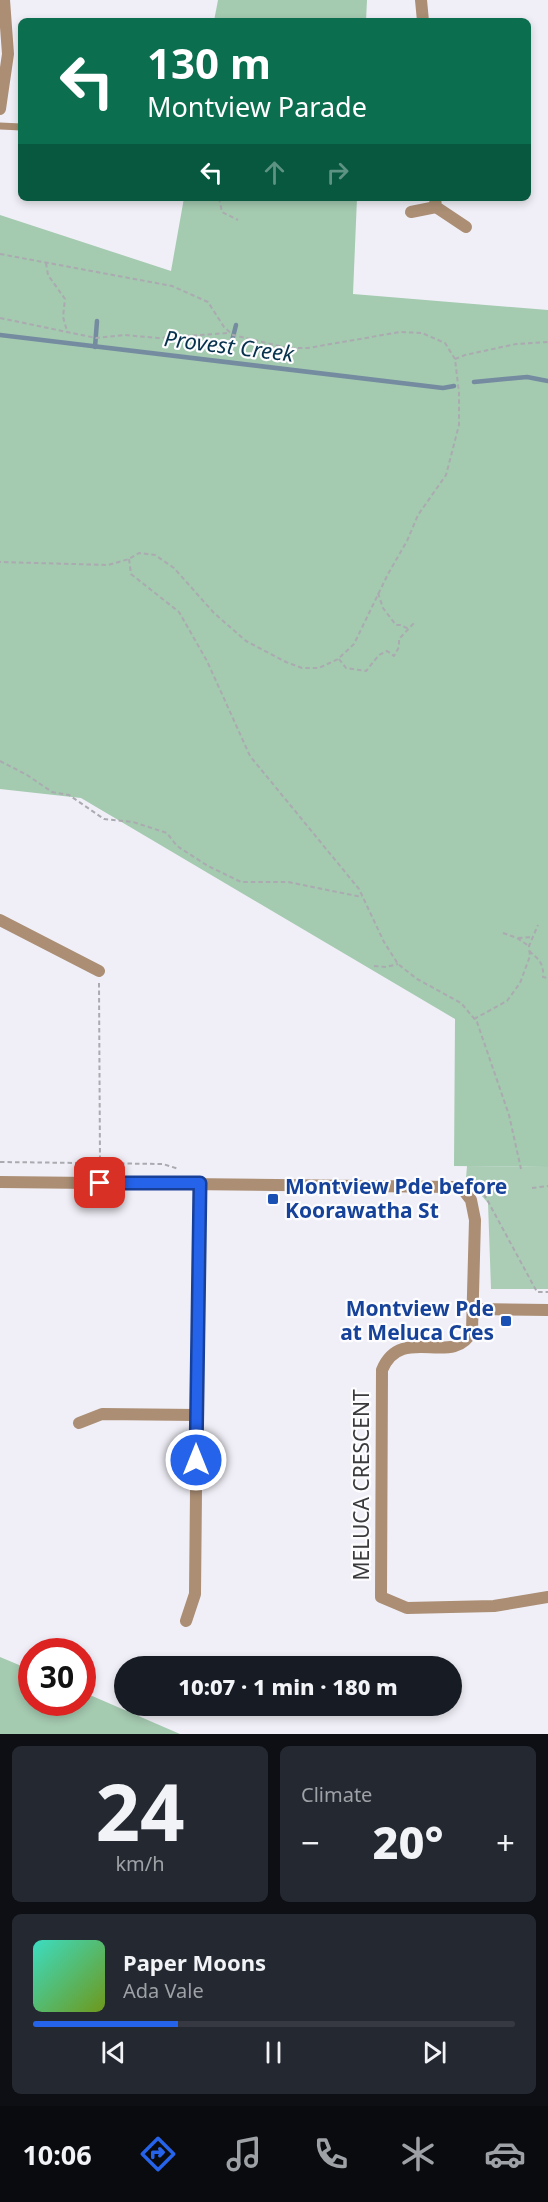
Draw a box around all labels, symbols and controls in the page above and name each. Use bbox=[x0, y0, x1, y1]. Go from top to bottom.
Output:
text: 130 m bbox=[147, 34, 271, 91]
icon: left bbox=[48, 42, 126, 120]
text: Montview Parade bbox=[147, 88, 367, 125]
icon: left bbox=[195, 156, 228, 189]
icon: ahead bbox=[258, 156, 291, 189]
icon: right bbox=[321, 156, 354, 189]
water label: Provest Creek bbox=[162, 322, 297, 368]
pin bbox=[74, 1157, 125, 1208]
icon: arrive bbox=[83, 1166, 116, 1199]
place label: Montview Pde before Koorawatha St bbox=[285, 1172, 507, 1224]
marker: Montview Pde before Koorawatha St bbox=[266, 1192, 280, 1206]
place label: Montview Pde at Meluca Cres bbox=[340, 1294, 494, 1346]
marker: Montview Pde at Meluca Cres bbox=[499, 1314, 513, 1328]
street label: MELUCA CRESCENT bbox=[347, 1389, 375, 1581]
position arrow bbox=[164, 1428, 228, 1492]
speed limit sign: 30 bbox=[18, 1638, 96, 1716]
text: 10:07 · 1 min · 180 m bbox=[178, 1671, 398, 1701]
text: 24 bbox=[95, 1758, 185, 1864]
text: Climate bbox=[301, 1781, 372, 1808]
text: 20° bbox=[372, 1811, 444, 1872]
text: − bbox=[301, 1820, 320, 1865]
text: + bbox=[496, 1820, 515, 1865]
text: km/h bbox=[115, 1850, 165, 1877]
text: Paper Moons bbox=[123, 1947, 266, 1977]
text: Ada Vale bbox=[123, 1977, 204, 2004]
icon: previous bbox=[97, 2036, 130, 2069]
icon: pause bbox=[257, 2036, 290, 2069]
icon: next bbox=[418, 2036, 451, 2069]
icon: directions bbox=[137, 2133, 179, 2175]
icon: music bbox=[223, 2133, 265, 2175]
icon: phone bbox=[310, 2133, 352, 2175]
icon: climate bbox=[397, 2133, 439, 2175]
icon: car bbox=[484, 2133, 526, 2175]
text: 10:06 bbox=[22, 2136, 92, 2173]

